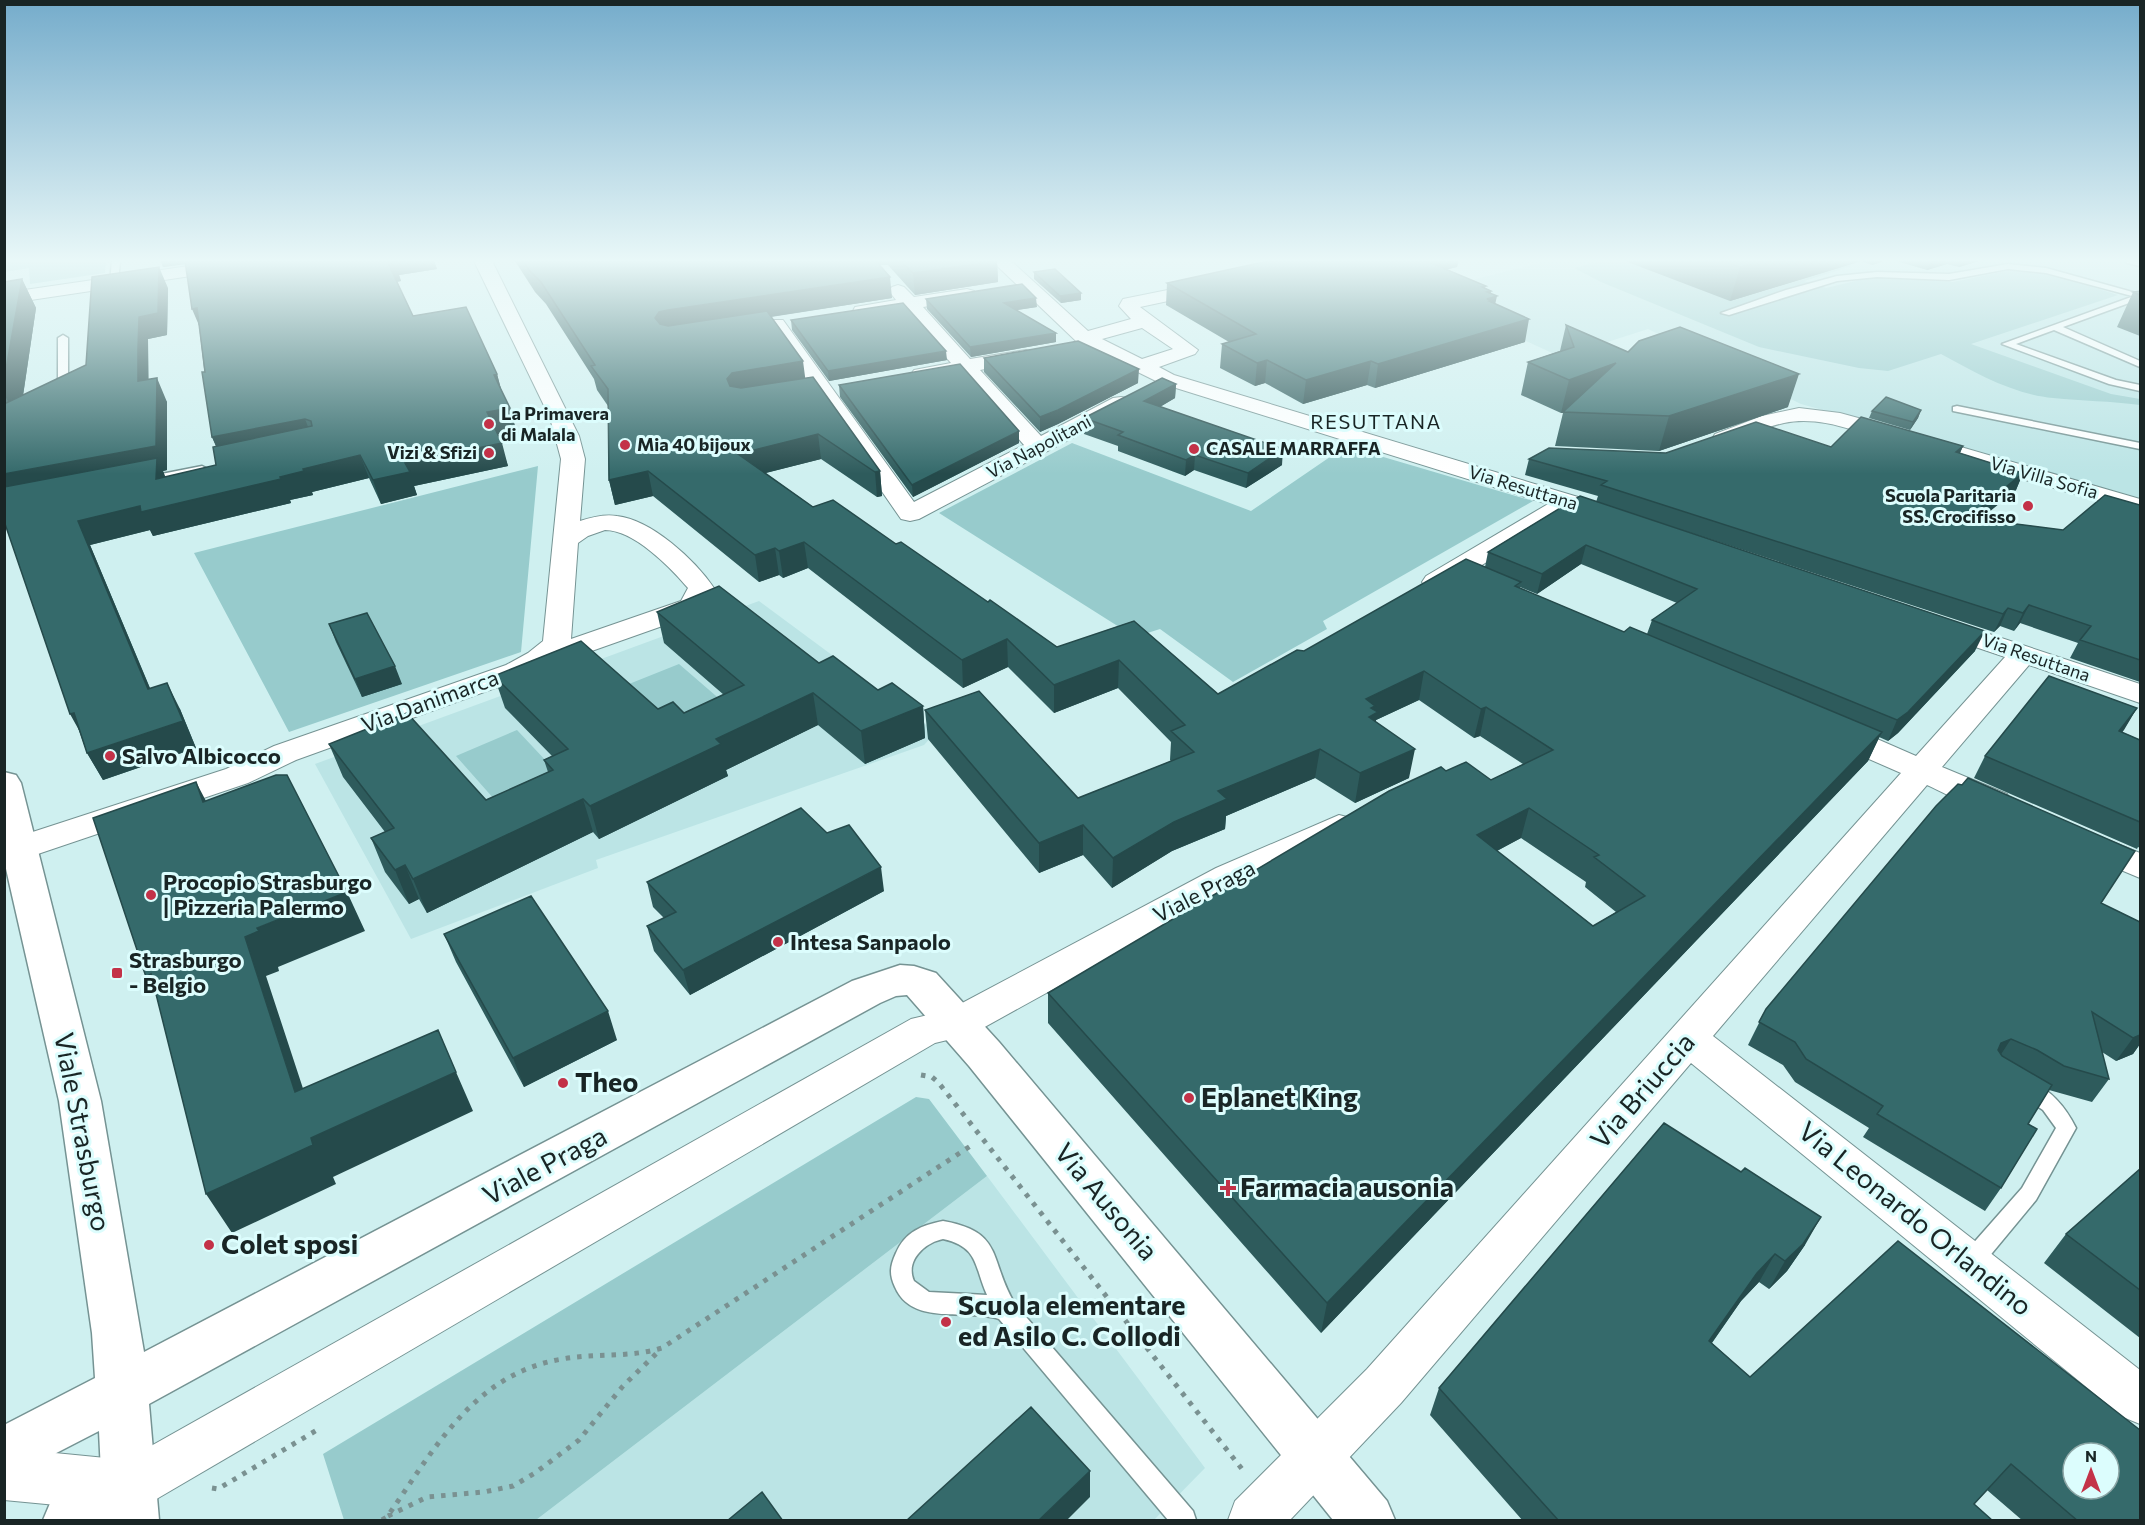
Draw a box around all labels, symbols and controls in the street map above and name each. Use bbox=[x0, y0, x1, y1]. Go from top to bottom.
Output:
place label: La Primavera di Malala bbox=[501, 402, 609, 445]
street label: Via Napolitani bbox=[983, 409, 1095, 483]
district label: RESUTTANA bbox=[1310, 409, 1442, 433]
marker: La Primavera di Malala bbox=[482, 417, 496, 431]
place label: Mia 40 bijoux bbox=[637, 433, 751, 455]
place label: CASALE MARRAFFA bbox=[1206, 437, 1381, 459]
marker: Mia 40 bijoux bbox=[618, 438, 632, 452]
place label: Vizi & Sfizi bbox=[387, 441, 477, 463]
marker: CASALE MARRAFFA bbox=[1187, 442, 1201, 456]
marker: Vizi & Sfizi bbox=[482, 446, 496, 460]
street label: Via Villa Sofia bbox=[1988, 451, 2101, 503]
street label: Via Resuttana bbox=[1466, 460, 1581, 514]
place label: Scuola Paritaria SS. Crocifisso bbox=[1885, 484, 2016, 527]
marker: Scuola Paritaria SS. Crocifisso bbox=[2021, 499, 2035, 513]
street label: Via Resuttana bbox=[1979, 628, 2093, 686]
street label: Via Danimarca bbox=[358, 663, 502, 738]
place label: Salvo Albicocco bbox=[122, 742, 281, 769]
marker: Salvo Albicocco bbox=[103, 749, 117, 763]
street label: Viale Praga bbox=[1148, 853, 1259, 928]
place label: Procopio Strasburgo | Pizzeria Palermo bbox=[163, 868, 372, 920]
marker: Procopio Strasburgo | Pizzeria Palermo bbox=[144, 888, 158, 902]
place label: Intesa Sanpaolo bbox=[790, 928, 951, 955]
marker: Intesa Sanpaolo bbox=[771, 935, 785, 949]
place label: Strasburgo - Belgio bbox=[129, 946, 242, 998]
marker: Strasburgo - Belgio bbox=[110, 966, 124, 980]
street label: Via Briuccia bbox=[1583, 1025, 1701, 1155]
street label: Viale Strasburgo bbox=[48, 1030, 119, 1234]
place label: Theo bbox=[575, 1065, 638, 1098]
marker: Theo bbox=[556, 1076, 570, 1090]
place label: Eplanet King bbox=[1201, 1080, 1358, 1113]
marker: Eplanet King bbox=[1182, 1091, 1196, 1105]
street label: Via Leonardo Orlandino bbox=[1793, 1113, 2039, 1322]
street label: Viale Praga bbox=[477, 1118, 612, 1211]
street label: Via Ausonia bbox=[1048, 1136, 1166, 1266]
place label: Farmacia ausonia bbox=[1240, 1170, 1454, 1203]
marker: Farmacia ausonia bbox=[1221, 1181, 1235, 1195]
place label: Colet sposi bbox=[221, 1227, 358, 1260]
marker: Colet sposi bbox=[202, 1238, 216, 1252]
place label: Scuola elementare ed Asilo C. Collodi bbox=[958, 1288, 1185, 1352]
marker: Scuola elementare ed Asilo C. Collodi bbox=[939, 1315, 953, 1329]
north arrow bbox=[2061, 1441, 2121, 1501]
text: N bbox=[2085, 1446, 2097, 1465]

